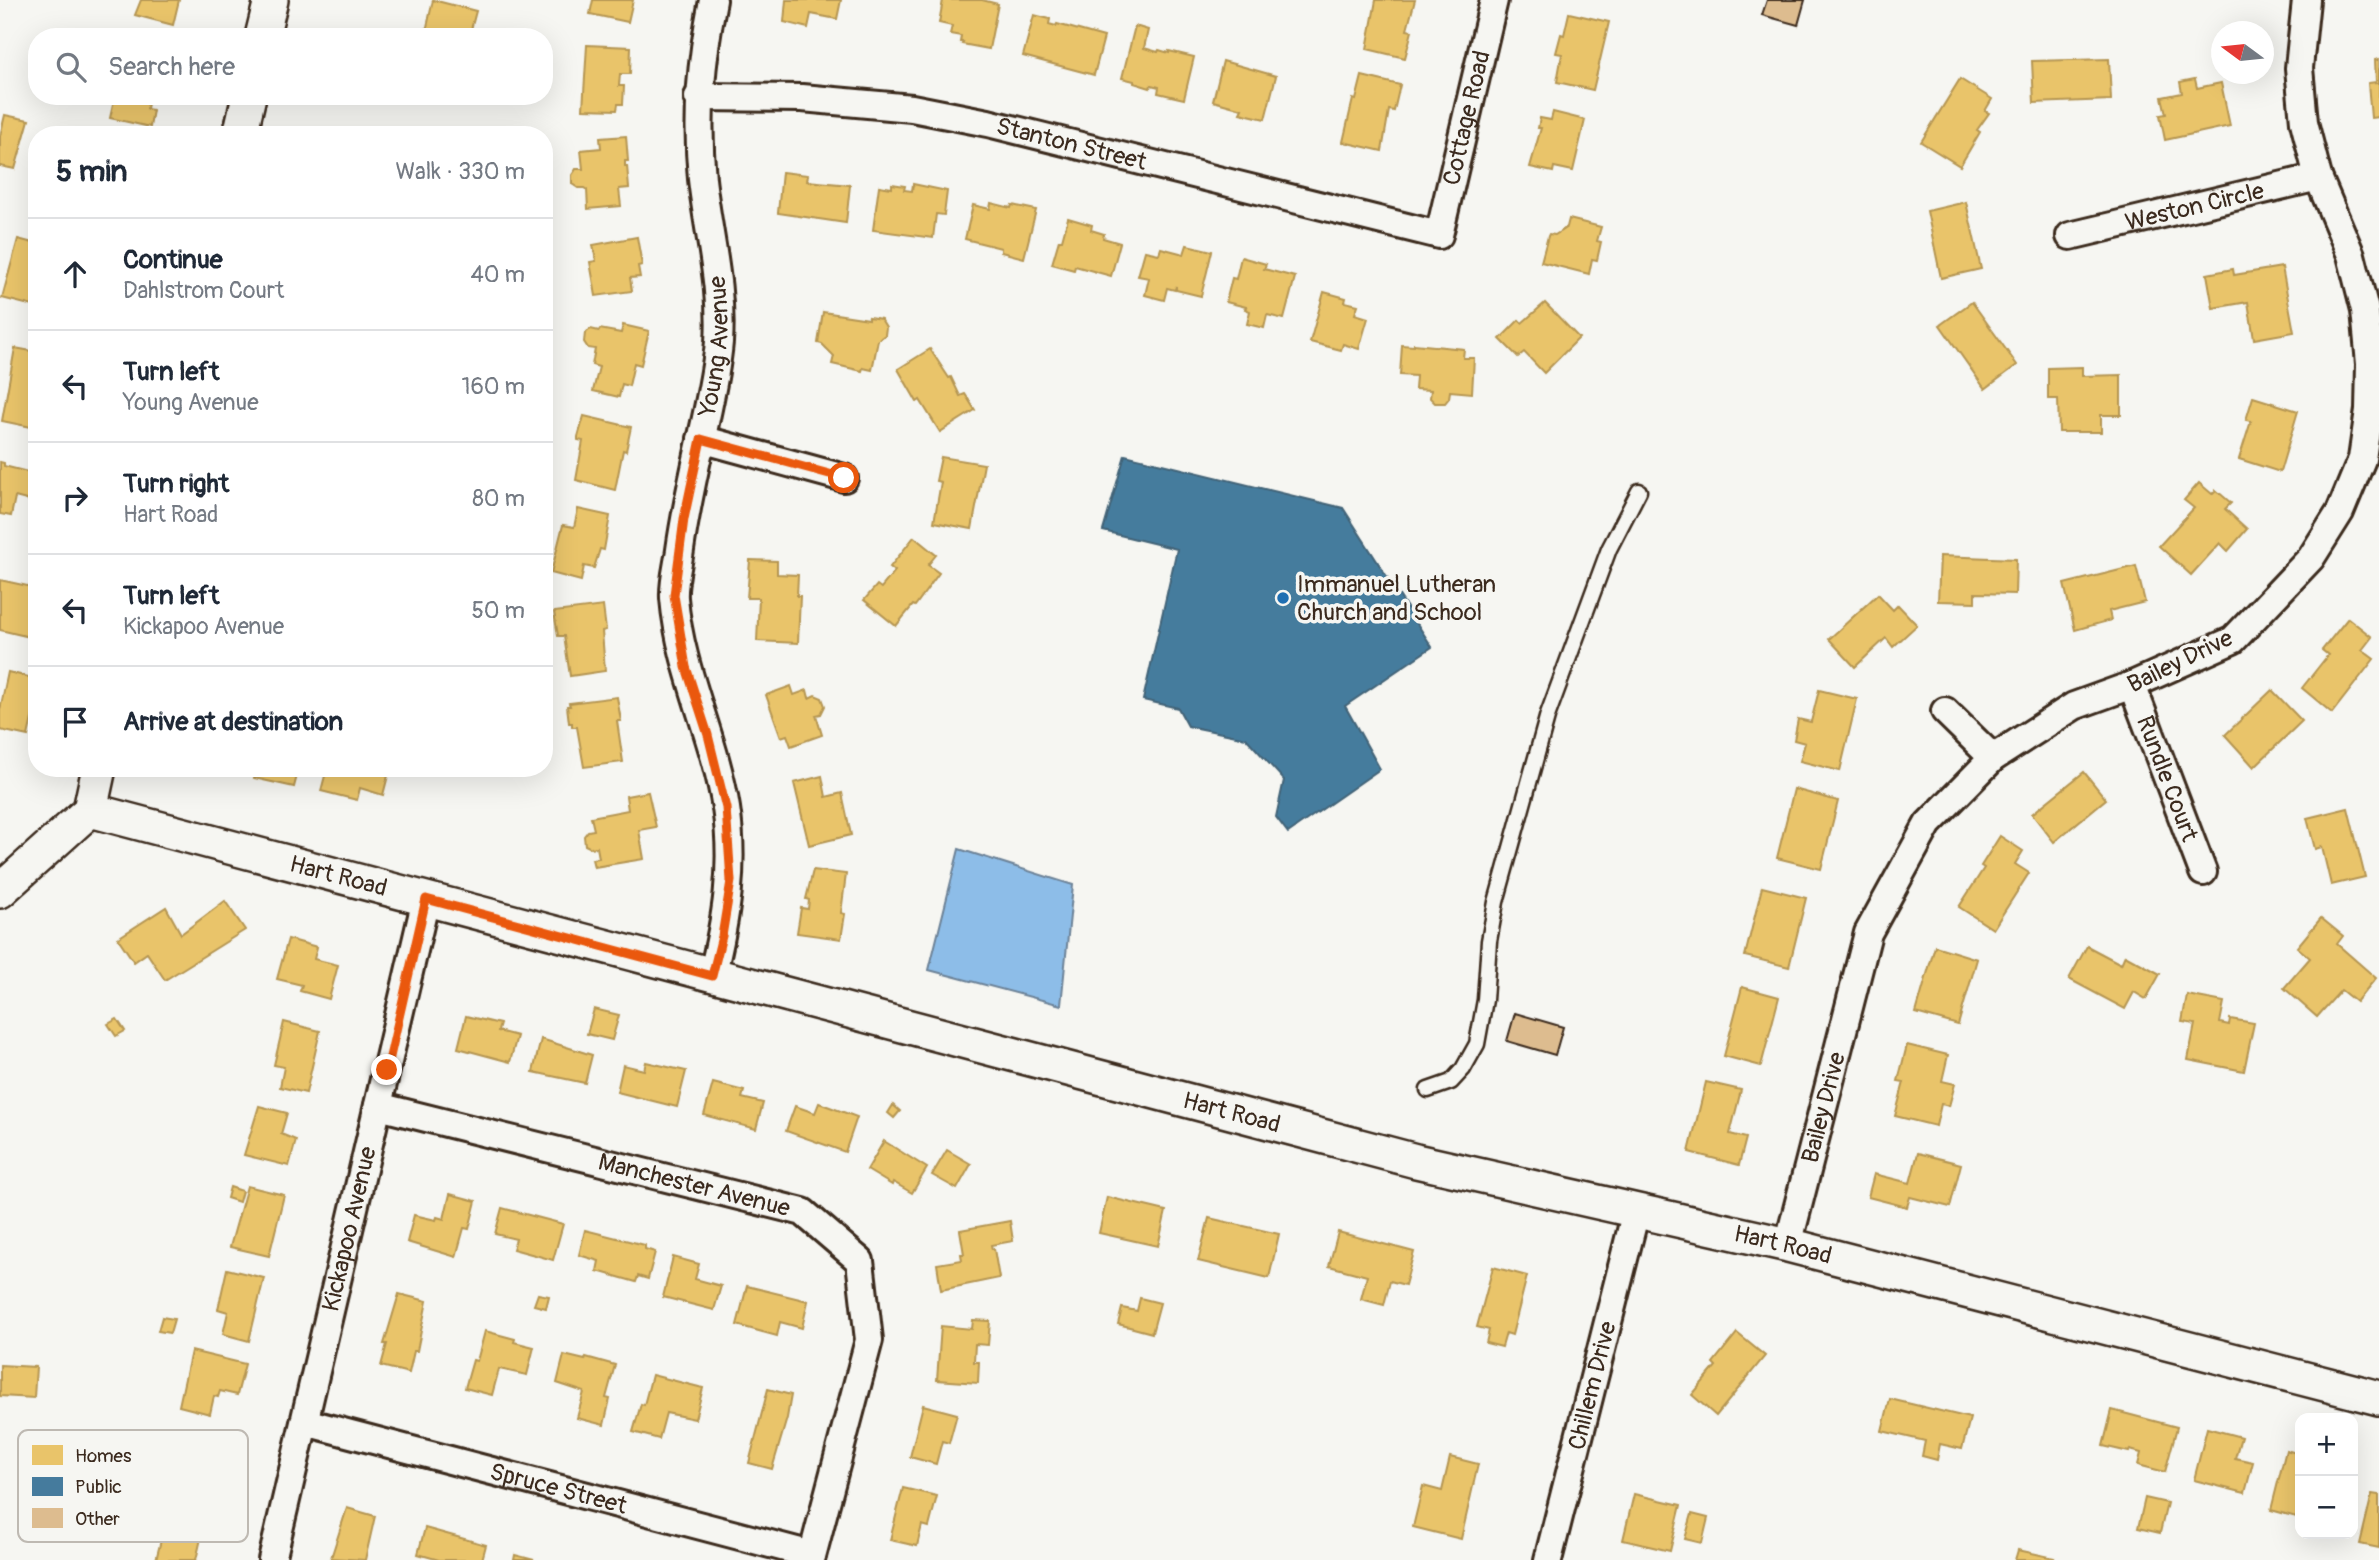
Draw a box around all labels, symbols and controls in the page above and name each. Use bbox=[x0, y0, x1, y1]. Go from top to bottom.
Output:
north arrow bbox=[2211, 21, 2274, 84]
search box bbox=[28, 28, 553, 105]
icon: search bbox=[52, 48, 90, 86]
street label: Cottage Road bbox=[1437, 48, 1497, 188]
text: Search here bbox=[108, 51, 235, 83]
street label: Stanton Street bbox=[993, 112, 1150, 177]
text: 5 min bbox=[56, 153, 127, 190]
text: Walk · 330 m bbox=[395, 157, 525, 186]
street label: Weston Circle bbox=[2122, 176, 2267, 237]
text: Continue bbox=[123, 244, 223, 276]
icon: ahead bbox=[56, 255, 94, 293]
text: 40 m bbox=[471, 260, 525, 289]
street label: Young Avenue bbox=[692, 274, 735, 420]
text: Dahlstrom Court bbox=[123, 276, 284, 305]
text: Turn left bbox=[123, 356, 219, 388]
icon: left bbox=[56, 367, 94, 405]
text: 160 m bbox=[461, 372, 525, 401]
text: Young Avenue bbox=[123, 388, 259, 417]
route start bbox=[828, 462, 859, 493]
text: Turn right bbox=[123, 468, 229, 500]
icon: right bbox=[56, 479, 94, 517]
text: 80 m bbox=[472, 484, 525, 513]
text: Hart Road bbox=[123, 500, 218, 529]
place label: Immanuel Lutheran Church and School bbox=[1297, 570, 1496, 627]
text: Turn left bbox=[123, 580, 219, 612]
marker: Immanuel Lutheran Church and School bbox=[1275, 590, 1291, 606]
icon: left bbox=[56, 591, 94, 629]
text: 50 m bbox=[471, 596, 525, 625]
text: Kickapoo Avenue bbox=[123, 612, 284, 641]
street label: Bailey Drive bbox=[2123, 624, 2238, 699]
icon: arrive bbox=[56, 703, 94, 741]
text: Arrive at destination bbox=[123, 706, 343, 738]
street label: Rundle Court bbox=[2130, 712, 2204, 846]
street label: Hart Road bbox=[286, 849, 390, 903]
street label: Bailey Drive bbox=[1796, 1049, 1852, 1166]
route end bbox=[371, 1054, 402, 1085]
street label: Hart Road bbox=[1180, 1086, 1283, 1139]
street label: Kickapoo Avenue bbox=[316, 1144, 383, 1314]
street label: Manchester Avenue bbox=[595, 1148, 793, 1223]
street label: Hart Road bbox=[1731, 1219, 1835, 1271]
street label: Chillem Drive bbox=[1562, 1318, 1623, 1453]
map controls bbox=[2295, 1413, 2358, 1539]
button: + bbox=[2295, 1413, 2358, 1476]
legend bbox=[18, 1430, 248, 1542]
text: Homes bbox=[75, 1444, 132, 1468]
street label: Spruce Street bbox=[487, 1457, 630, 1521]
text: Public bbox=[75, 1475, 122, 1499]
button: − bbox=[2295, 1476, 2358, 1539]
text: Other bbox=[75, 1507, 120, 1531]

